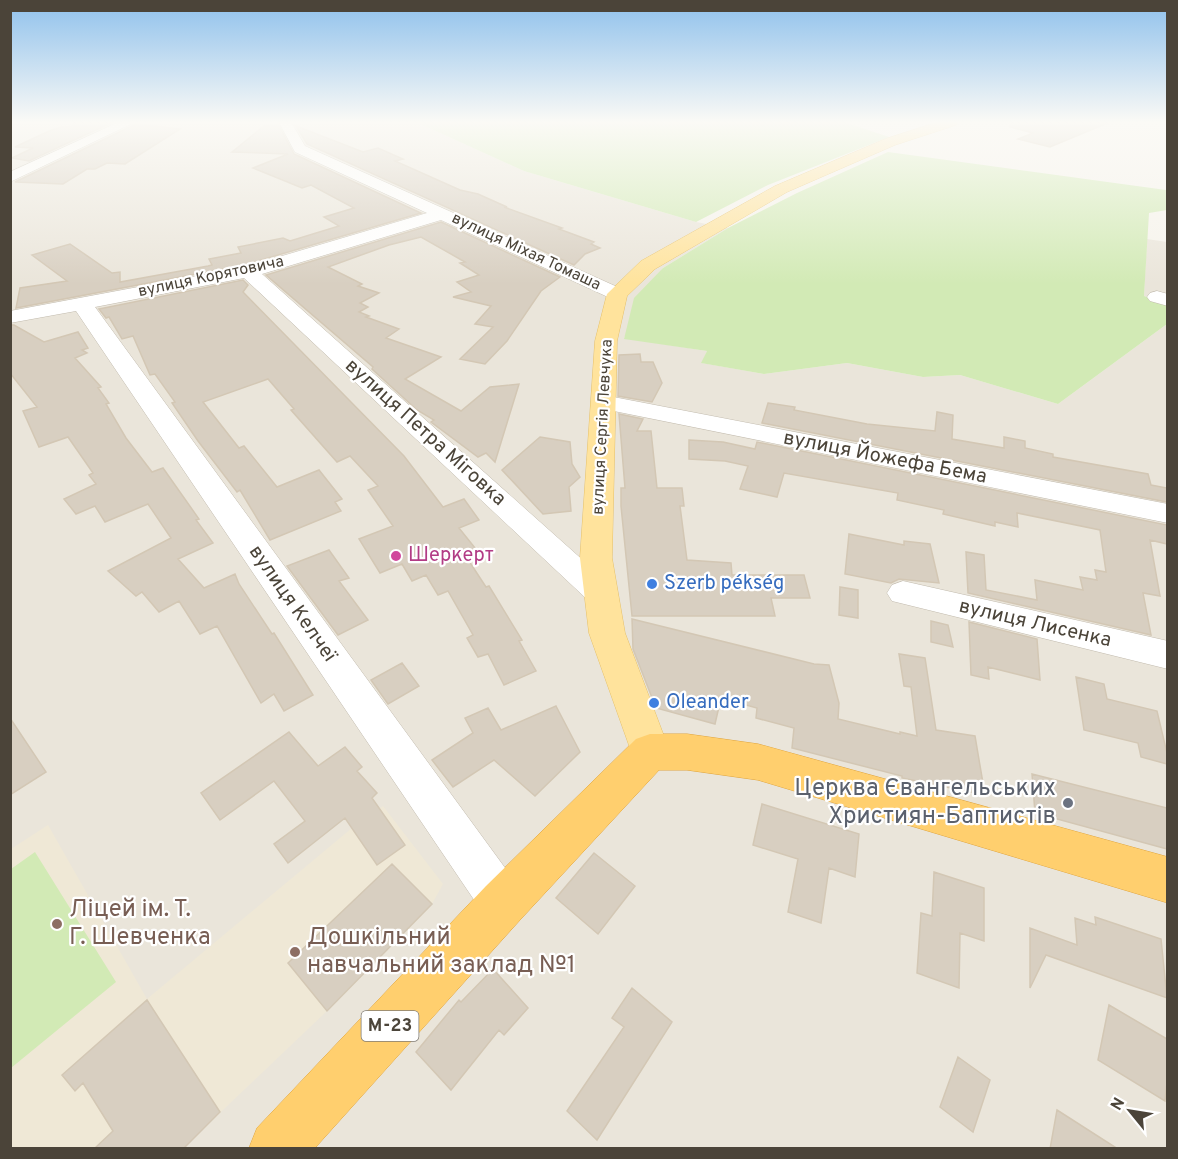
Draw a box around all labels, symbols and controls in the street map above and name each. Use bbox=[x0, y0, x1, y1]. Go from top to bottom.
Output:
street label: вулиця Міхая Томаша bbox=[448, 209, 604, 295]
street label: вулиця Корятовича bbox=[136, 252, 286, 302]
street label: вулиця Сергія Левчука bbox=[588, 339, 618, 515]
street label: вулиця Петра Міговка bbox=[339, 354, 511, 512]
street label: вулиця Йожефа Бема bbox=[781, 424, 989, 490]
street label: вулиця Келчеї bbox=[242, 540, 342, 668]
place label: Шеркерт bbox=[408, 543, 494, 569]
marker: Шеркерт bbox=[389, 549, 403, 563]
place label: Szerb pékség bbox=[664, 571, 784, 597]
marker: Szerb pékség bbox=[645, 577, 659, 591]
street label: вулиця Лисенка bbox=[956, 594, 1114, 654]
place label: Oleander bbox=[666, 690, 749, 716]
marker: Oleander bbox=[647, 696, 661, 710]
place label: Церква Євангельських Християн-Баптистів bbox=[794, 774, 1056, 832]
marker: Церква Євангельських Християн-Баптистів bbox=[1061, 796, 1075, 810]
place label: Ліцей ім. Т. Г. Шевченка bbox=[69, 895, 211, 953]
marker: Ліцей ім. Т. Г. Шевченка bbox=[50, 917, 64, 931]
place label: Дошкільний навчальний заклад №1 bbox=[307, 923, 576, 981]
marker: Дошкільний навчальний заклад №1 bbox=[288, 945, 302, 959]
road number: М-23 bbox=[362, 1011, 418, 1041]
north arrow bbox=[1100, 1081, 1160, 1141]
text: N bbox=[1107, 1095, 1130, 1114]

